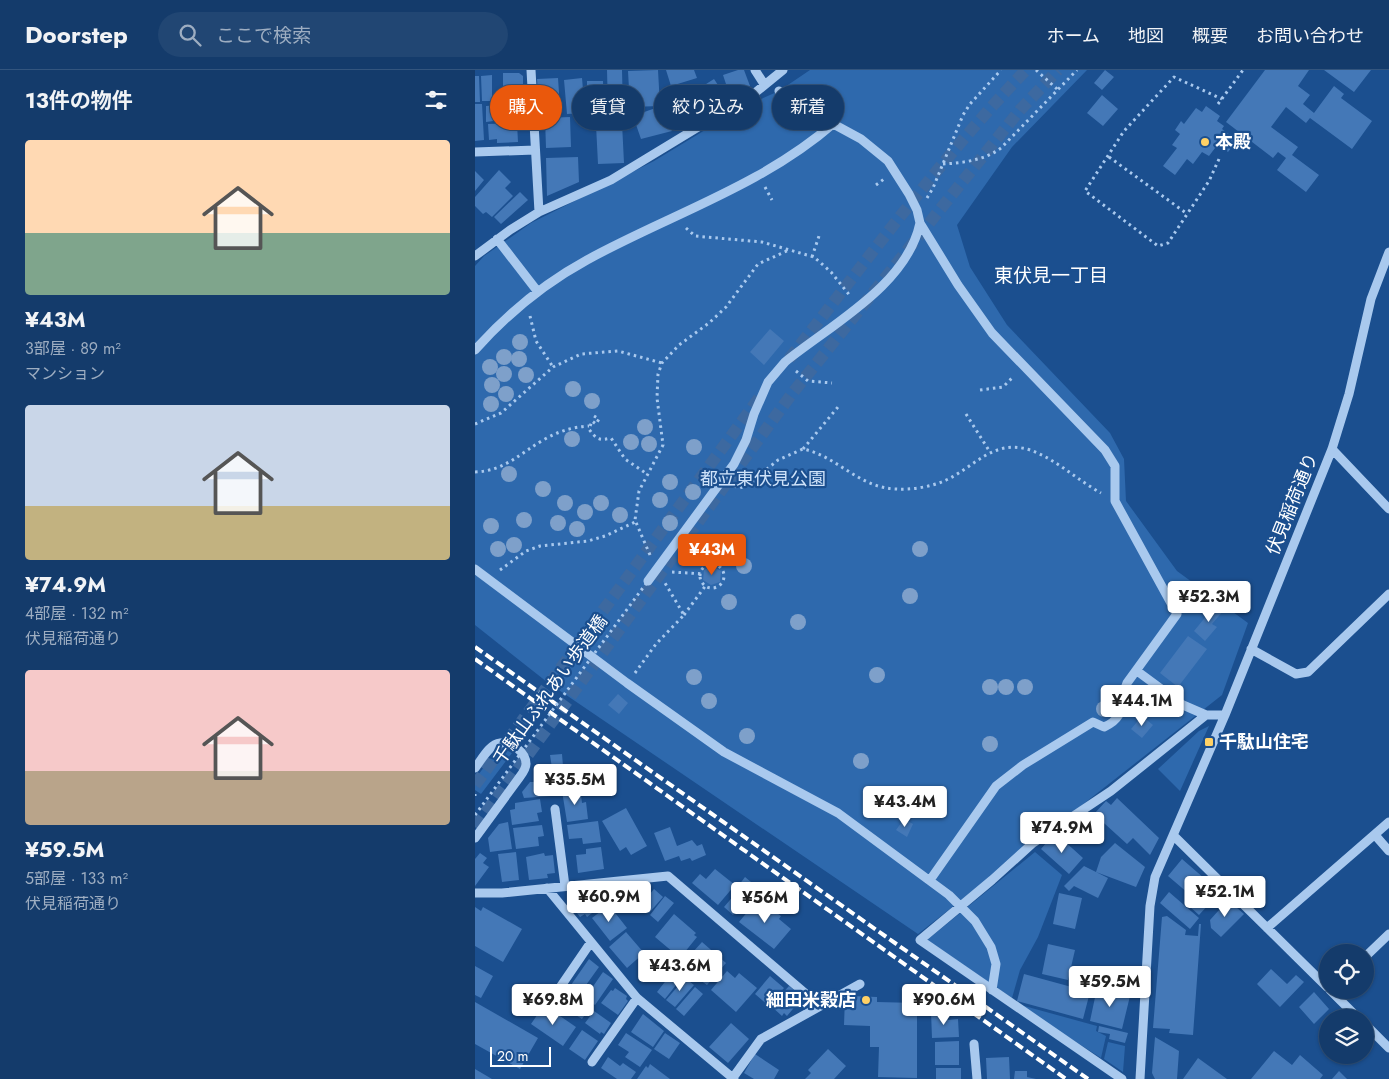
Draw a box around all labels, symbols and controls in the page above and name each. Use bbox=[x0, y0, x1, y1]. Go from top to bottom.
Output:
search box bbox=[158, 12, 508, 57]
text: Doorstep bbox=[25, 17, 128, 52]
icon: search bbox=[176, 21, 204, 49]
text: ここで検索 bbox=[216, 22, 311, 49]
text: ホーム bbox=[1047, 23, 1100, 49]
text: 地図 bbox=[1128, 23, 1164, 49]
text: 概要 bbox=[1192, 23, 1228, 49]
text: お問い合わせ bbox=[1256, 23, 1364, 49]
chip: 購入 bbox=[490, 85, 562, 130]
chip: 賃貸 bbox=[572, 85, 644, 130]
chip: 絞り込み bbox=[654, 85, 762, 130]
chip: 新着 bbox=[772, 85, 844, 130]
text: 13件の物件 bbox=[25, 86, 133, 116]
icon: filters bbox=[422, 86, 450, 114]
place label: 本殿 bbox=[1215, 129, 1251, 155]
marker: 本殿 bbox=[1199, 136, 1211, 148]
icon: home bbox=[193, 173, 283, 263]
district label: 東伏見一丁目 bbox=[994, 262, 1108, 289]
text: ¥43M bbox=[25, 305, 85, 335]
text: 3部屋 · 89 m² bbox=[25, 337, 121, 360]
text: マンション bbox=[25, 362, 105, 385]
icon: home bbox=[193, 438, 283, 528]
street label: 伏見稲荷通り bbox=[1260, 449, 1324, 559]
park label: 都立東伏見公園 bbox=[700, 466, 826, 492]
pin: ¥43M bbox=[682, 534, 742, 576]
text: ¥43M bbox=[689, 538, 735, 561]
text: ¥74.9M bbox=[25, 570, 106, 600]
pin: ¥52.3M bbox=[1168, 580, 1250, 623]
text: ¥52.3M bbox=[1179, 585, 1239, 608]
text: 4部屋 · 132 m² bbox=[25, 602, 129, 625]
street label: 千駄山ふれあい歩道橋 bbox=[487, 610, 613, 770]
text: 伏見稲荷通り bbox=[25, 627, 121, 650]
pin: ¥44.1M bbox=[1101, 684, 1183, 727]
text: ¥44.1M bbox=[1112, 689, 1172, 712]
icon: home bbox=[193, 703, 283, 793]
place label: 千駄山住宅 bbox=[1219, 729, 1309, 755]
marker: 千駄山住宅 bbox=[1203, 736, 1215, 748]
pin: ¥35.5M bbox=[534, 764, 616, 806]
text: ¥35.5M bbox=[545, 768, 605, 791]
pin: ¥43.4M bbox=[864, 786, 946, 828]
text: ¥43.4M bbox=[874, 790, 936, 813]
pin: ¥74.9M bbox=[1021, 812, 1103, 854]
text: ¥74.9M bbox=[1031, 816, 1093, 839]
text: ¥59.5M bbox=[25, 835, 104, 865]
text: 5部屋 · 133 m² bbox=[25, 867, 128, 890]
pin: ¥52.1M bbox=[1184, 876, 1266, 918]
pin: ¥60.9M bbox=[568, 880, 650, 923]
text: ¥52.1M bbox=[1195, 880, 1255, 903]
pin: ¥56M bbox=[735, 882, 795, 924]
text: ¥60.9M bbox=[578, 885, 640, 908]
text: ¥56M bbox=[742, 886, 788, 909]
text: 伏見稲荷通り bbox=[25, 892, 121, 915]
map controls bbox=[1319, 944, 1374, 1064]
button: locate bbox=[1319, 944, 1374, 999]
pin: ¥43.6M bbox=[639, 950, 721, 992]
text: ¥43.6M bbox=[649, 954, 711, 977]
pin: ¥59.5M bbox=[1069, 966, 1151, 1008]
text: ¥59.5M bbox=[1080, 970, 1140, 993]
pin: ¥69.8M bbox=[512, 984, 594, 1026]
pin: ¥90.6M bbox=[903, 984, 985, 1026]
place label: 細田米穀店 bbox=[766, 987, 856, 1013]
text: ¥69.8M bbox=[523, 988, 583, 1011]
text: ¥90.6M bbox=[913, 988, 975, 1011]
marker: 細田米穀店 bbox=[860, 994, 872, 1006]
button: layers bbox=[1319, 1009, 1374, 1064]
scale bar bbox=[490, 1044, 551, 1067]
text: 20 m bbox=[497, 1046, 529, 1066]

